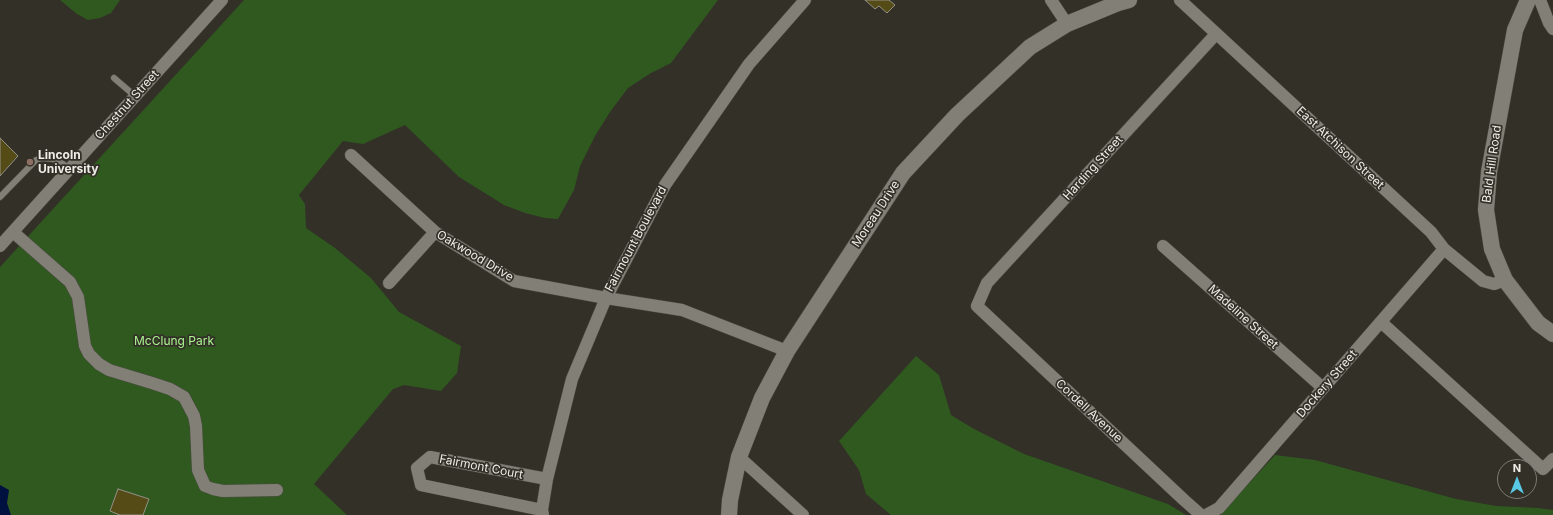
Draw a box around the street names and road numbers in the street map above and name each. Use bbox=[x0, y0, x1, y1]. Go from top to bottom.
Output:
street label: Chestnut Street bbox=[92, 67, 162, 143]
street label: East Atchison Street bbox=[1293, 104, 1387, 192]
street label: Bald Hill Road bbox=[1479, 124, 1505, 204]
street label: Harding Street bbox=[1060, 133, 1126, 203]
street label: Moreau Drive bbox=[849, 178, 903, 250]
street label: Fairmount Boulevard bbox=[602, 184, 670, 294]
street label: Oakwood Drive bbox=[434, 227, 516, 285]
street label: Madeline Street bbox=[1205, 282, 1281, 352]
street label: Dockery Street bbox=[1294, 347, 1360, 421]
street label: Cordell Avenue bbox=[1053, 376, 1125, 446]
street label: Fairmont Court bbox=[438, 452, 524, 482]

